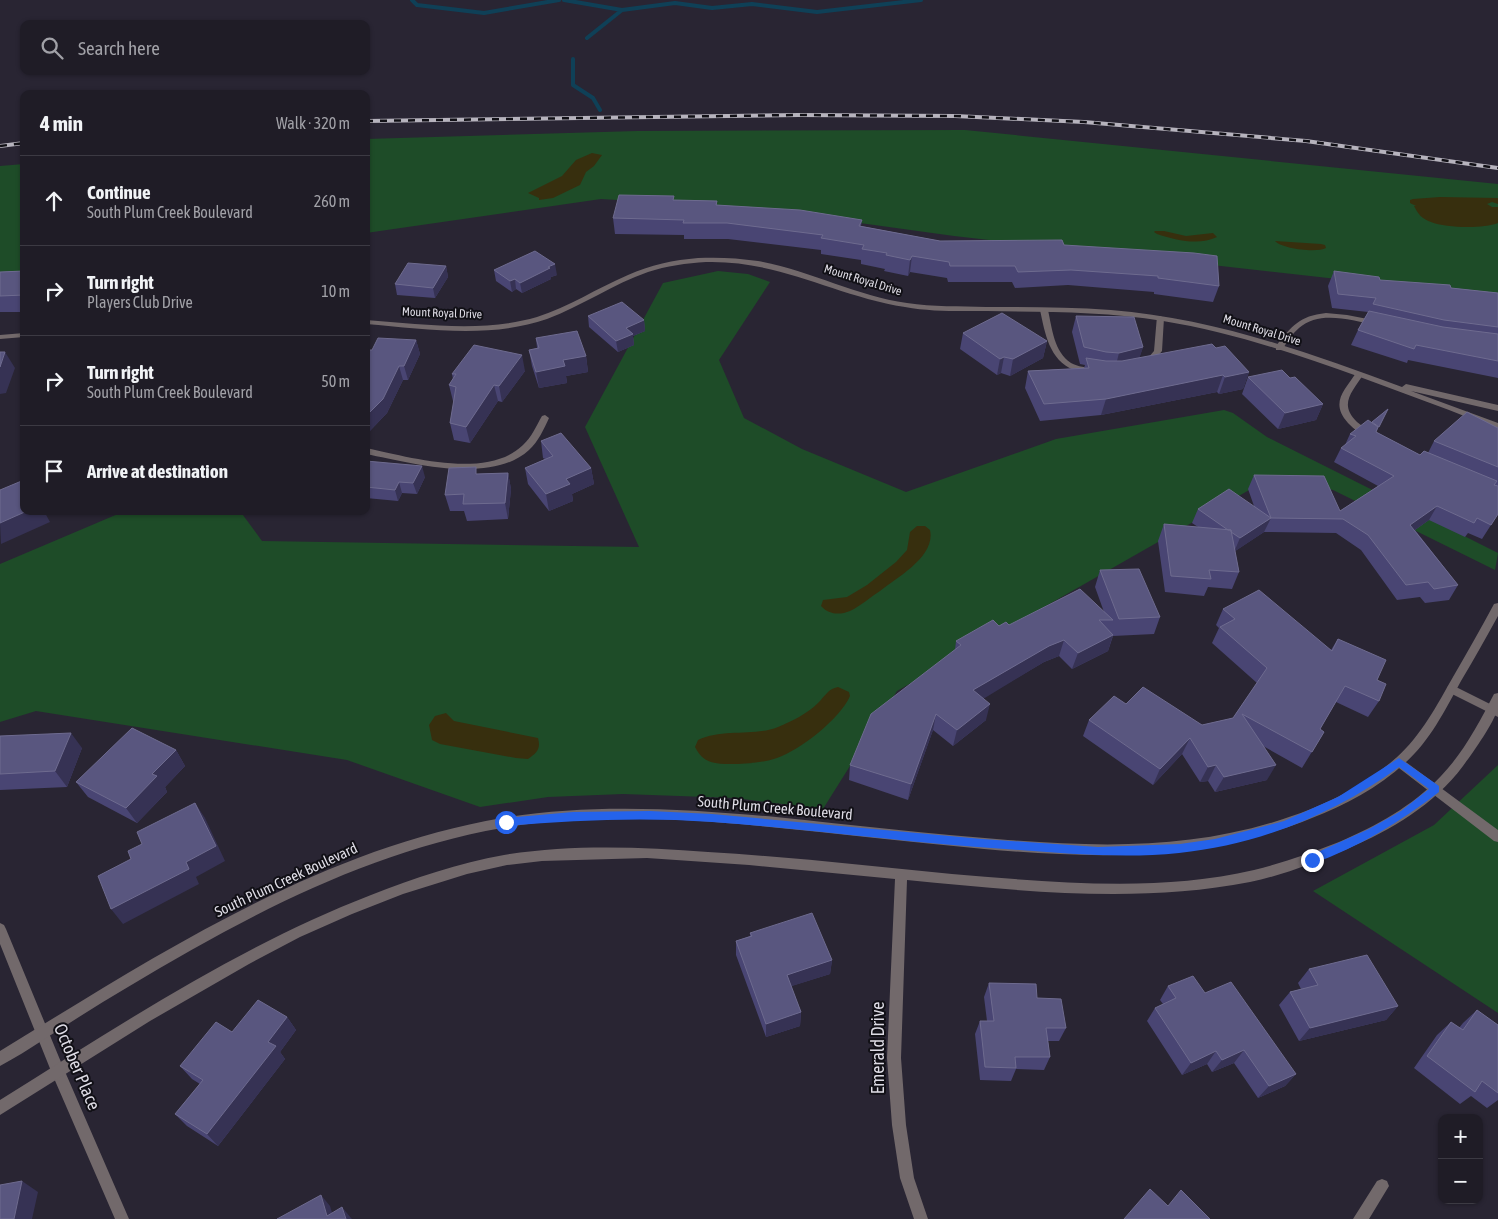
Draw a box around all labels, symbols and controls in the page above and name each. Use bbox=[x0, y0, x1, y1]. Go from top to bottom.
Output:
search box bbox=[20, 20, 370, 75]
icon: search bbox=[38, 34, 66, 62]
text: Search here bbox=[78, 37, 160, 59]
text: 4 min bbox=[40, 111, 83, 135]
text: Walk · 320 m bbox=[276, 114, 350, 132]
text: Continue bbox=[87, 181, 151, 203]
icon: ahead bbox=[40, 187, 68, 215]
text: 260 m bbox=[314, 192, 350, 210]
text: South Plum Creek Boulevard bbox=[87, 203, 253, 221]
street label: Mount Royal Drive bbox=[822, 262, 904, 298]
text: Turn right bbox=[87, 271, 154, 293]
icon: right bbox=[40, 277, 68, 305]
text: 10 m bbox=[321, 282, 350, 300]
text: Players Club Drive bbox=[87, 293, 193, 311]
street label: Mount Royal Drive bbox=[402, 305, 482, 321]
street label: Mount Royal Drive bbox=[1221, 312, 1303, 348]
text: Turn right bbox=[87, 361, 154, 383]
icon: right bbox=[40, 367, 68, 395]
text: 50 m bbox=[321, 372, 350, 390]
text: South Plum Creek Boulevard bbox=[87, 383, 253, 401]
icon: arrive bbox=[40, 457, 68, 485]
text: Arrive at destination bbox=[87, 460, 228, 482]
street label: South Plum Creek Boulevard bbox=[697, 792, 853, 823]
route start bbox=[495, 811, 518, 834]
street label: South Plum Creek Boulevard bbox=[212, 839, 360, 920]
route end bbox=[1301, 849, 1324, 872]
street label: Emerald Drive bbox=[867, 1002, 888, 1094]
street label: October Place bbox=[50, 1020, 105, 1113]
map controls bbox=[1438, 1114, 1483, 1204]
button: + bbox=[1438, 1114, 1483, 1159]
button: − bbox=[1438, 1159, 1483, 1204]

